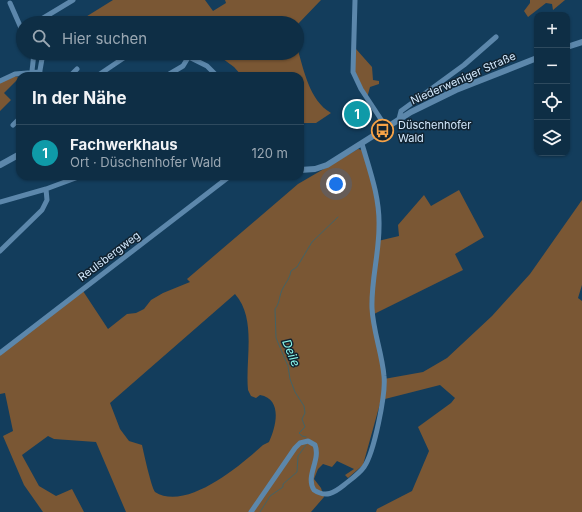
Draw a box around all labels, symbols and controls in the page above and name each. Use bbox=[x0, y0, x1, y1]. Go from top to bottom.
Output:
map controls bbox=[534, 12, 570, 156]
button: + bbox=[534, 12, 570, 48]
search box bbox=[16, 16, 304, 60]
icon: search bbox=[30, 27, 52, 49]
text: Hier suchen bbox=[62, 29, 147, 48]
street label: Niederweniger Straße bbox=[408, 48, 518, 108]
button: − bbox=[534, 48, 570, 84]
button: locate bbox=[534, 84, 570, 120]
text: In der Nähe bbox=[32, 88, 127, 108]
pin: 1 bbox=[344, 99, 370, 129]
bus stop icon: Düschenhofer Wald bbox=[370, 118, 396, 144]
place label: Düschenhofer Wald bbox=[398, 118, 471, 145]
button: layers bbox=[534, 120, 570, 156]
text: Fachwerkhaus bbox=[70, 135, 178, 154]
text: 1 bbox=[42, 145, 48, 161]
text: 120 m bbox=[252, 145, 288, 161]
text: Ort · Düschenhofer Wald bbox=[70, 154, 221, 170]
your location bbox=[326, 174, 346, 194]
street label: Reulsbergweg bbox=[75, 228, 143, 284]
water label: Deile bbox=[279, 337, 304, 369]

